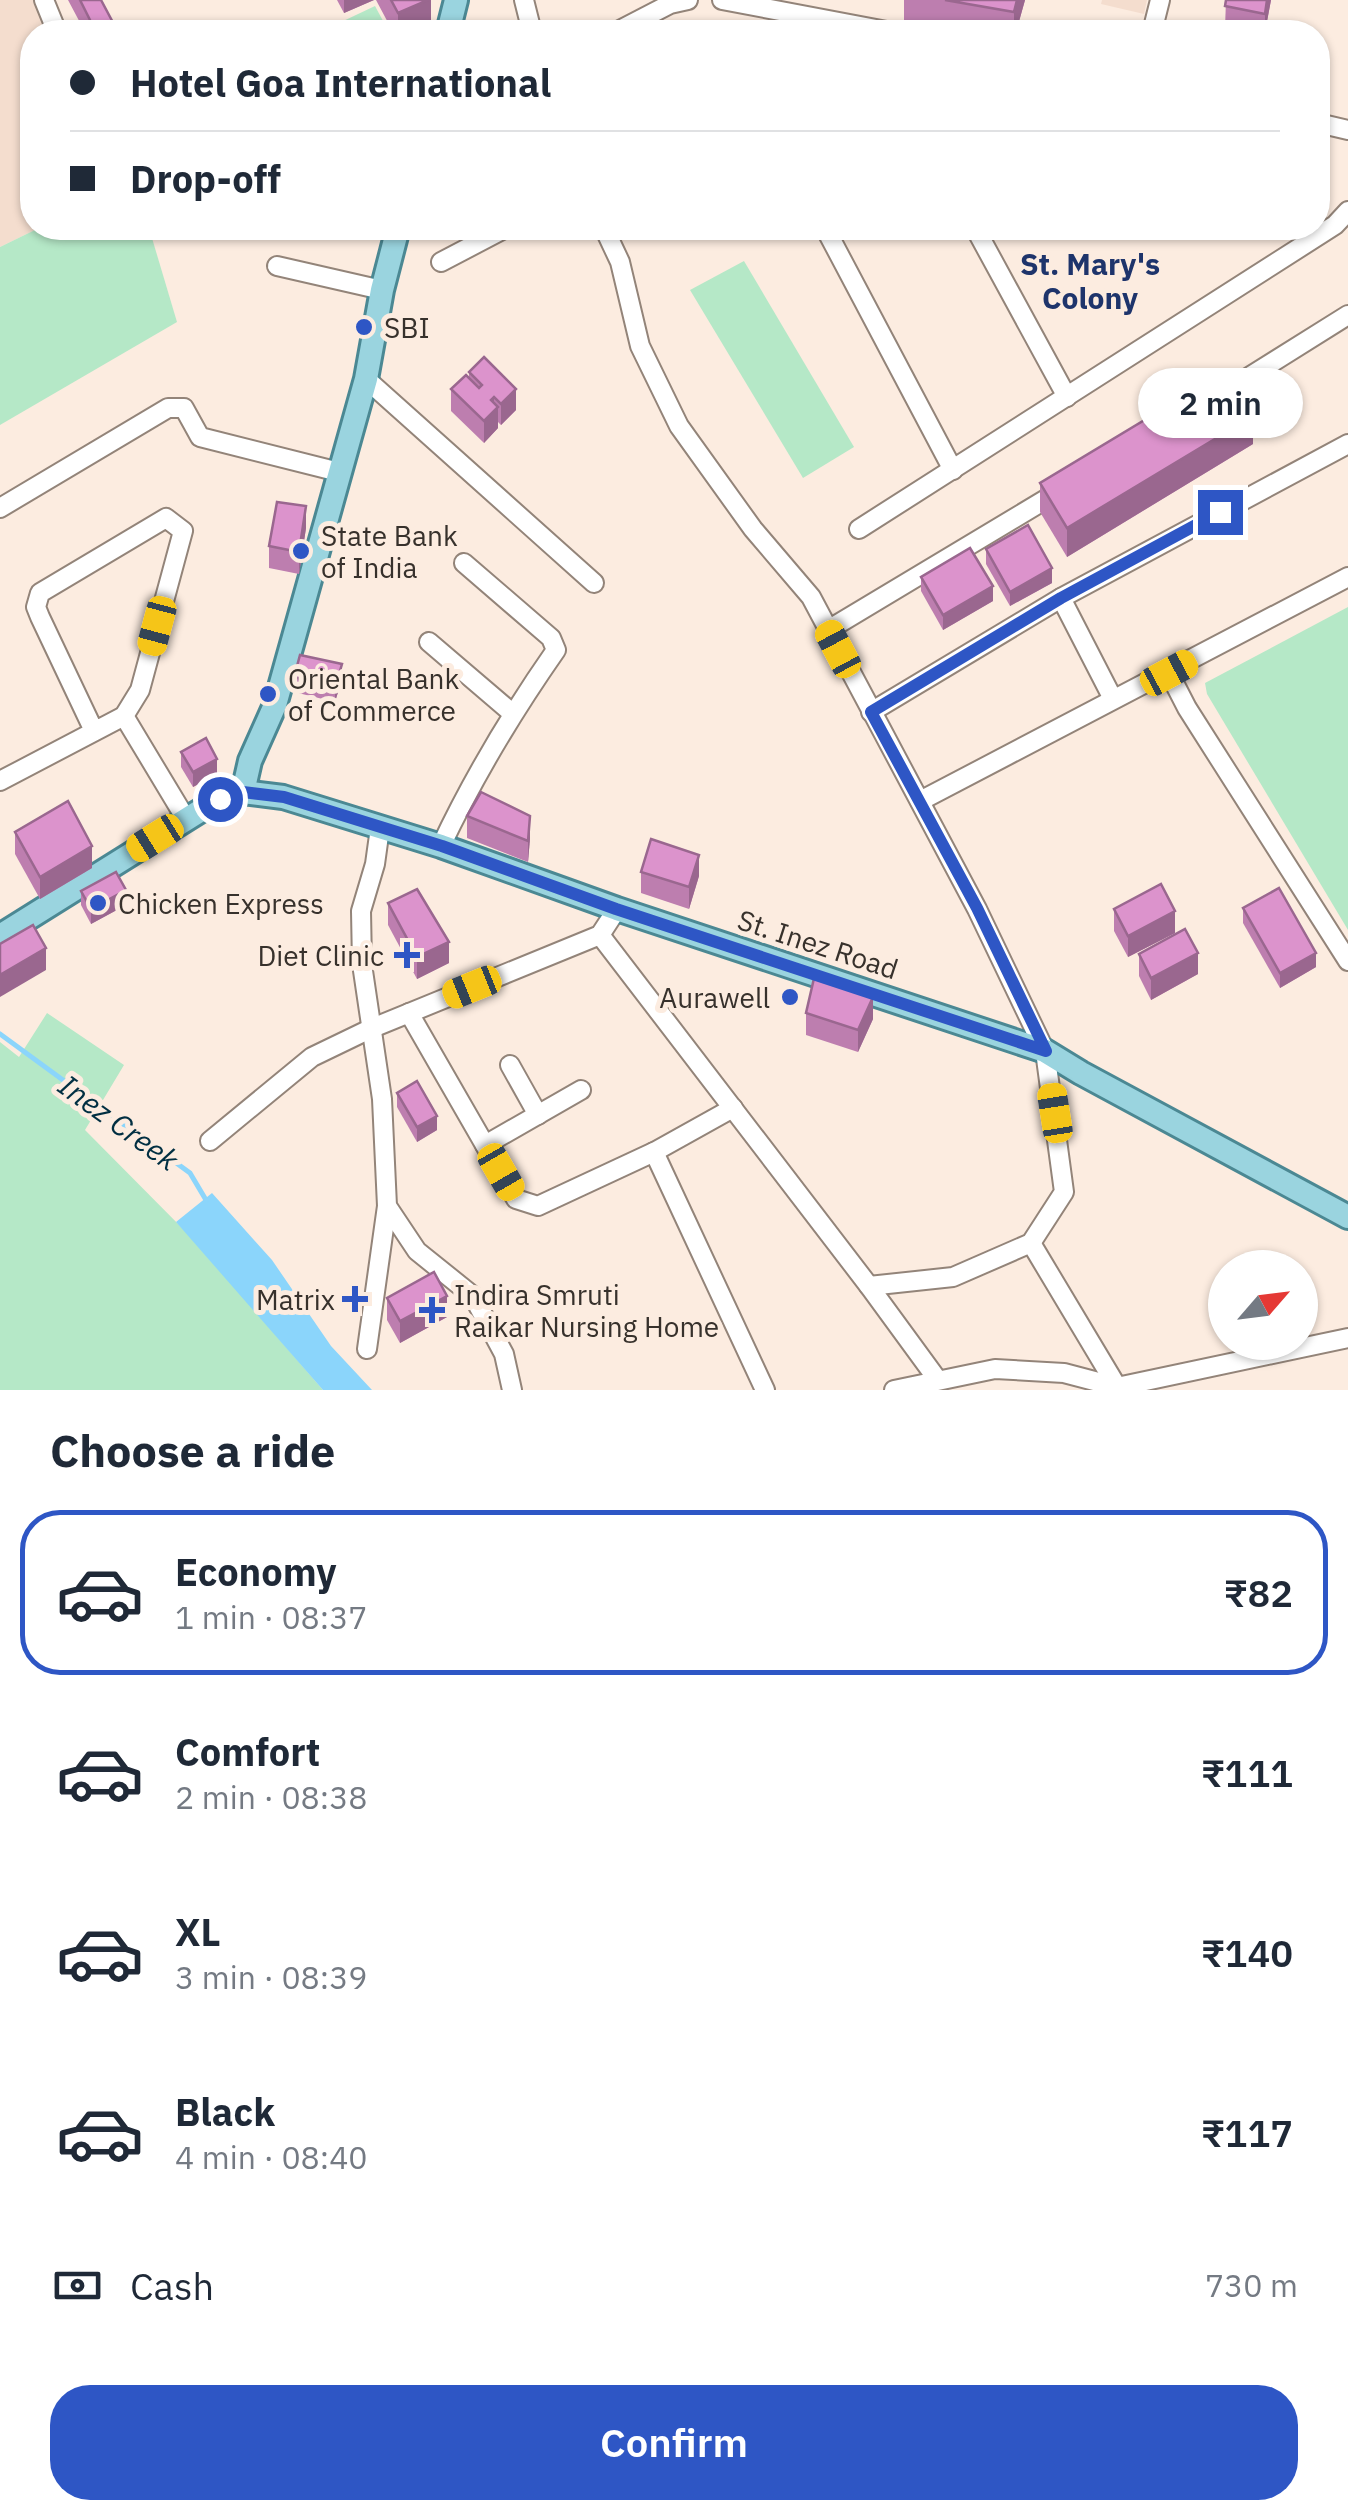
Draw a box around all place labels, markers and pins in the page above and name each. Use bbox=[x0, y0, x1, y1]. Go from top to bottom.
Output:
place label: SBI bbox=[384, 309, 430, 346]
marker: SBI bbox=[353, 316, 375, 338]
place label: State Bank of India bbox=[321, 517, 458, 586]
marker: State Bank of India bbox=[290, 540, 312, 562]
place label: Oriental Bank of Commerce bbox=[288, 660, 460, 729]
marker: Oriental Bank of Commerce bbox=[257, 683, 279, 705]
place label: Chicken Express bbox=[118, 885, 324, 922]
marker: Chicken Express bbox=[87, 892, 109, 914]
place label: Diet Clinic bbox=[257, 937, 384, 974]
marker: Diet Clinic bbox=[394, 942, 420, 968]
place label: Aurawell bbox=[659, 979, 770, 1016]
marker: Aurawell bbox=[779, 986, 801, 1008]
place label: Indira Smruti Raikar Nursing Home bbox=[454, 1276, 719, 1345]
place label: Matrix bbox=[256, 1281, 335, 1318]
marker: Matrix bbox=[344, 1288, 366, 1310]
marker: Indira Smruti Raikar Nursing Home bbox=[419, 1297, 445, 1323]

